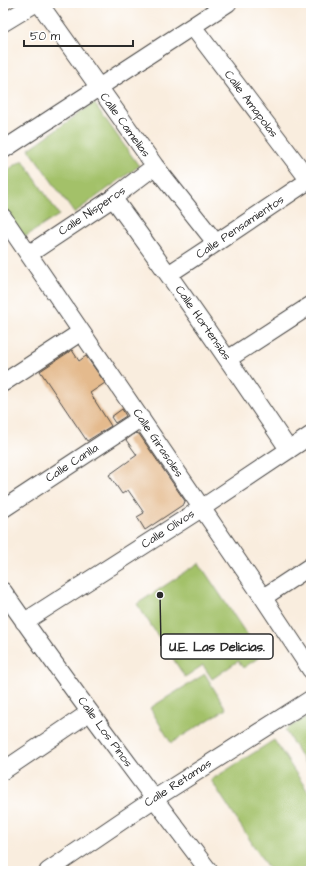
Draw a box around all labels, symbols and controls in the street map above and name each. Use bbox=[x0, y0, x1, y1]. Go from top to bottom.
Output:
scale bar bbox=[24, 22, 133, 48]
text: 50 m bbox=[30, 28, 61, 45]
street label: Calle Amapolas bbox=[220, 67, 282, 141]
street label: Calle Camelias bbox=[96, 89, 154, 161]
street label: Calle Nísperos bbox=[55, 182, 129, 240]
street label: Calle Pensamientos bbox=[192, 191, 288, 263]
street label: Calle Hortensias bbox=[171, 282, 235, 364]
street label: Calle Girasoles bbox=[129, 405, 187, 481]
street label: Calle Canlla bbox=[42, 439, 102, 487]
street label: Calle Olivos bbox=[138, 505, 198, 553]
callout: U.E. Las Delicias. bbox=[161, 634, 273, 659]
text: U.E. Las Delicias. bbox=[168, 638, 265, 656]
street label: Calle Los Pinos bbox=[73, 693, 137, 771]
street label: Calle Retamas bbox=[141, 755, 215, 811]

